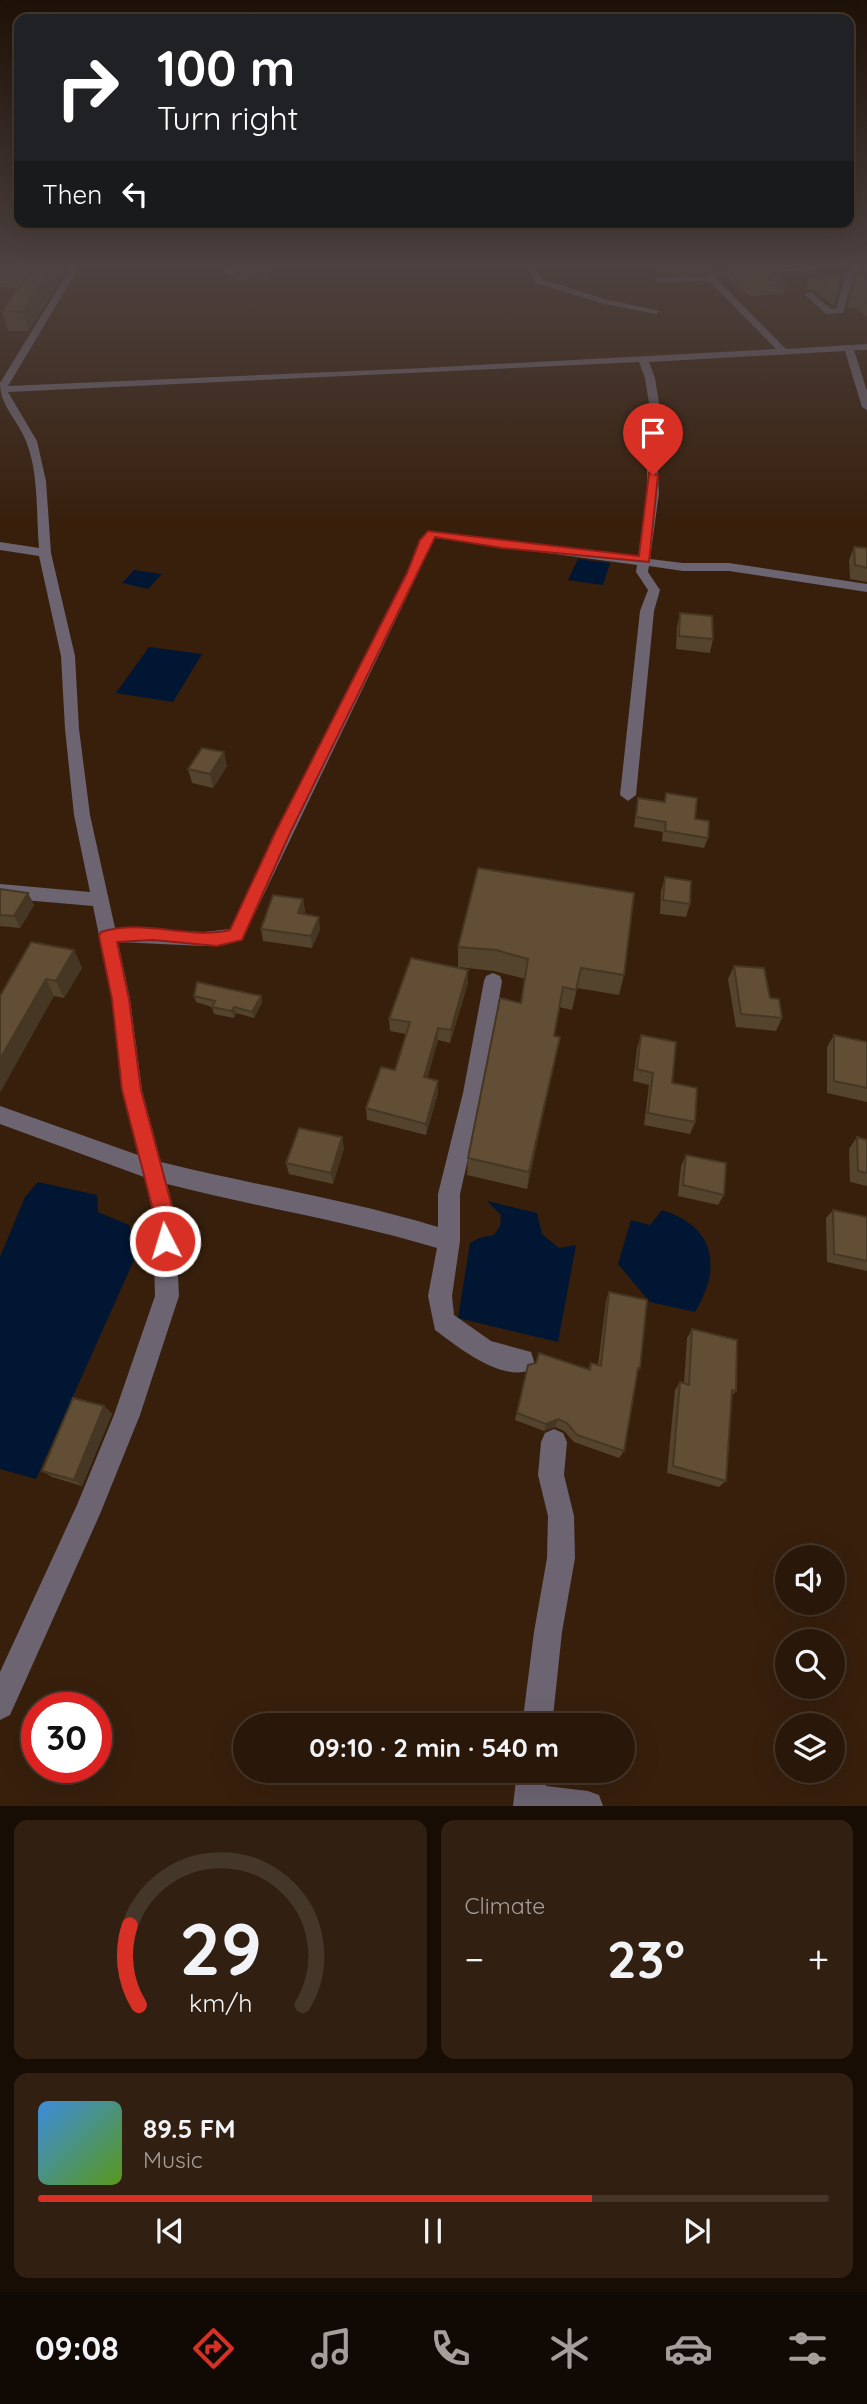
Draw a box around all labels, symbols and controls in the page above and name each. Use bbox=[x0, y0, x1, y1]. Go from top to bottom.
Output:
text: 100 m bbox=[157, 37, 295, 98]
icon: right bbox=[42, 42, 133, 133]
text: Turn right bbox=[157, 98, 298, 138]
icon: left bbox=[116, 175, 154, 213]
text: Then bbox=[42, 178, 102, 211]
pin bbox=[623, 403, 683, 475]
icon: arrive bbox=[634, 414, 672, 452]
position arrow bbox=[128, 1204, 202, 1278]
map controls bbox=[775, 1545, 845, 1783]
button: sound bbox=[775, 1545, 845, 1615]
button: search bbox=[775, 1629, 845, 1699]
speed limit sign: 30 bbox=[21, 1692, 112, 1783]
button: layers bbox=[775, 1713, 845, 1783]
text: 09:10 · 2 min · 540 m bbox=[309, 1731, 559, 1764]
text: Climate bbox=[465, 1891, 545, 1920]
text: 29 bbox=[179, 1903, 262, 1994]
text: 23° bbox=[607, 1926, 685, 1991]
text: − bbox=[465, 1935, 484, 1983]
text: + bbox=[808, 1935, 829, 1983]
text: km/h bbox=[189, 1987, 252, 2018]
text: 89.5 FM bbox=[143, 2112, 236, 2145]
text: Music bbox=[143, 2145, 203, 2174]
icon: previous bbox=[151, 2212, 189, 2250]
icon: pause bbox=[414, 2212, 452, 2250]
icon: next bbox=[678, 2212, 716, 2250]
icon: directions bbox=[189, 2324, 238, 2373]
icon: music bbox=[307, 2324, 356, 2373]
icon: phone bbox=[426, 2324, 475, 2373]
icon: climate bbox=[545, 2324, 594, 2373]
icon: car bbox=[664, 2324, 713, 2373]
icon: filters bbox=[783, 2324, 832, 2373]
text: 09:08 bbox=[35, 2328, 119, 2368]

